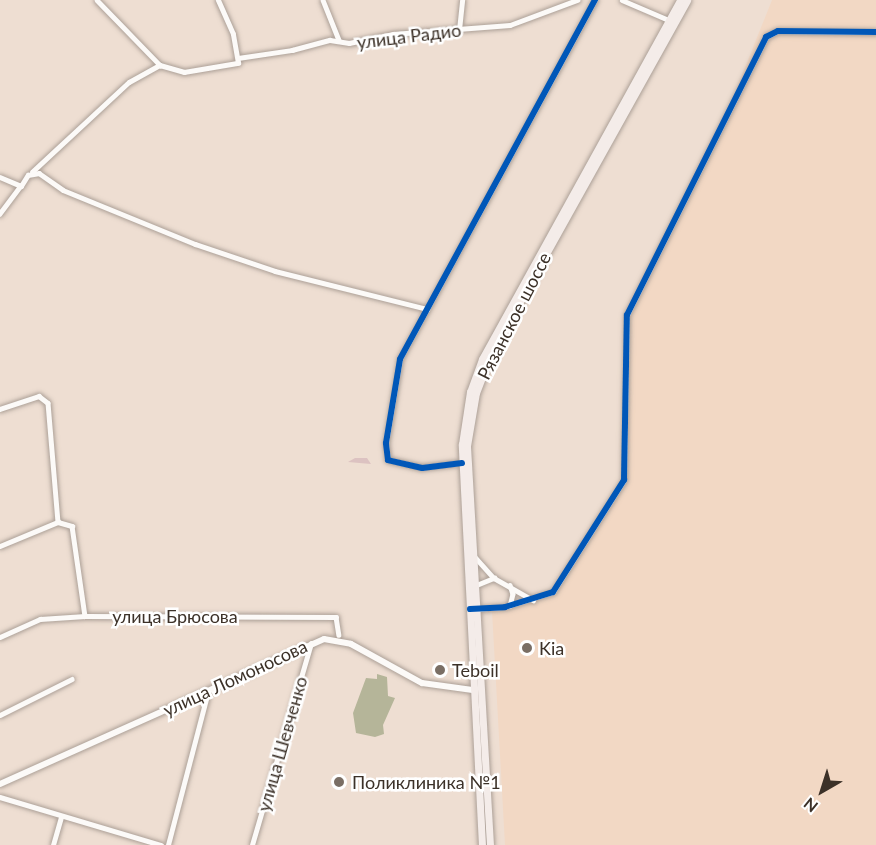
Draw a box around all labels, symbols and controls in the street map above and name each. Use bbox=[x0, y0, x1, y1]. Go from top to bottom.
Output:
street label: улица Радио bbox=[356, 19, 462, 53]
street label: Рязанское шоссе bbox=[473, 249, 555, 383]
street label: улица Брюсова bbox=[112, 605, 238, 627]
street label: улица Ломоносова bbox=[160, 635, 310, 721]
place label: Kia bbox=[539, 637, 564, 659]
marker: Kia bbox=[520, 641, 534, 655]
place label: Teboil bbox=[452, 659, 499, 681]
marker: Teboil bbox=[433, 663, 447, 677]
street label: улица Шевченко bbox=[252, 674, 312, 814]
north arrow bbox=[792, 761, 852, 821]
place label: Поликлиника №1 bbox=[352, 771, 501, 793]
marker: Поликлиника №1 bbox=[330, 773, 348, 791]
text: N bbox=[800, 794, 821, 817]

